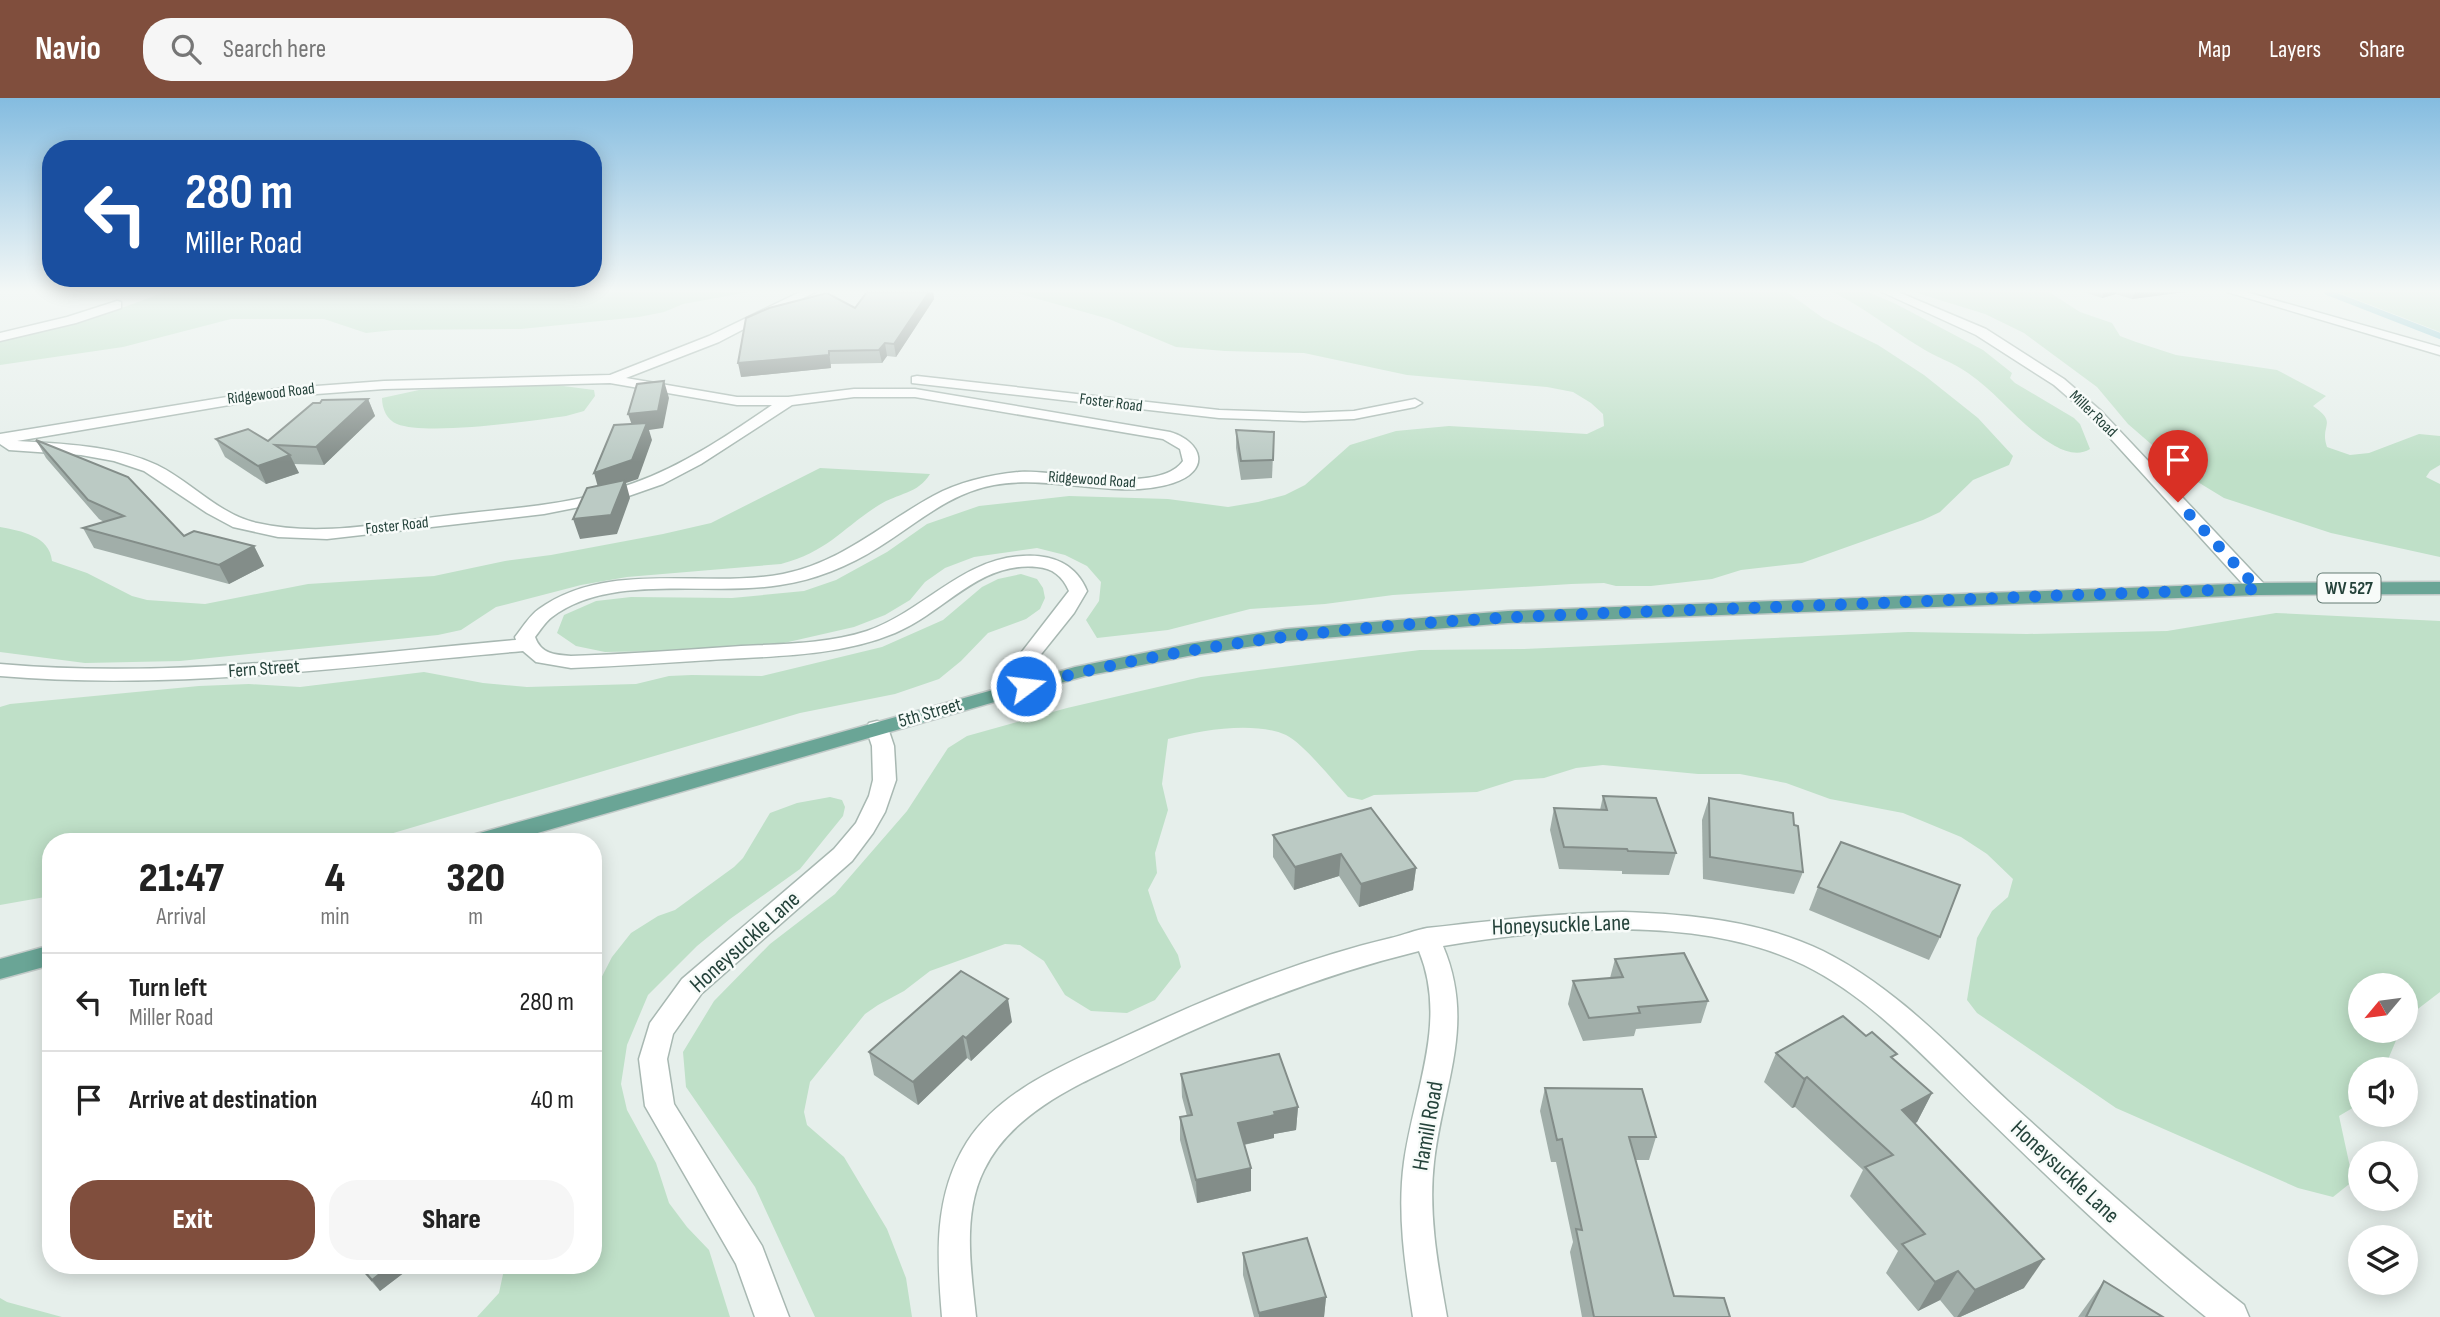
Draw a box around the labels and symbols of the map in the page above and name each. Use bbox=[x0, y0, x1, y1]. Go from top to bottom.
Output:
street label: Ridgewood Road bbox=[226, 379, 316, 409]
street label: Miller Road bbox=[2065, 387, 2121, 441]
street label: Foster Road bbox=[1078, 390, 1144, 416]
pin bbox=[2148, 430, 2208, 502]
street label: Ridgewood Road bbox=[1048, 467, 1136, 493]
street label: Foster Road bbox=[365, 513, 429, 539]
road number: WV 527 bbox=[2318, 574, 2380, 602]
position arrow bbox=[989, 649, 1063, 723]
street label: Fern Street bbox=[228, 655, 301, 683]
street label: 5th Street bbox=[896, 693, 964, 733]
street label: Honeysuckle Lane bbox=[684, 885, 806, 999]
street label: Honeysuckle Lane bbox=[1491, 909, 1631, 941]
north arrow bbox=[2348, 973, 2418, 1043]
street label: Hamill Road bbox=[1406, 1079, 1450, 1173]
street label: Honeysuckle Lane bbox=[2005, 1115, 2125, 1229]

